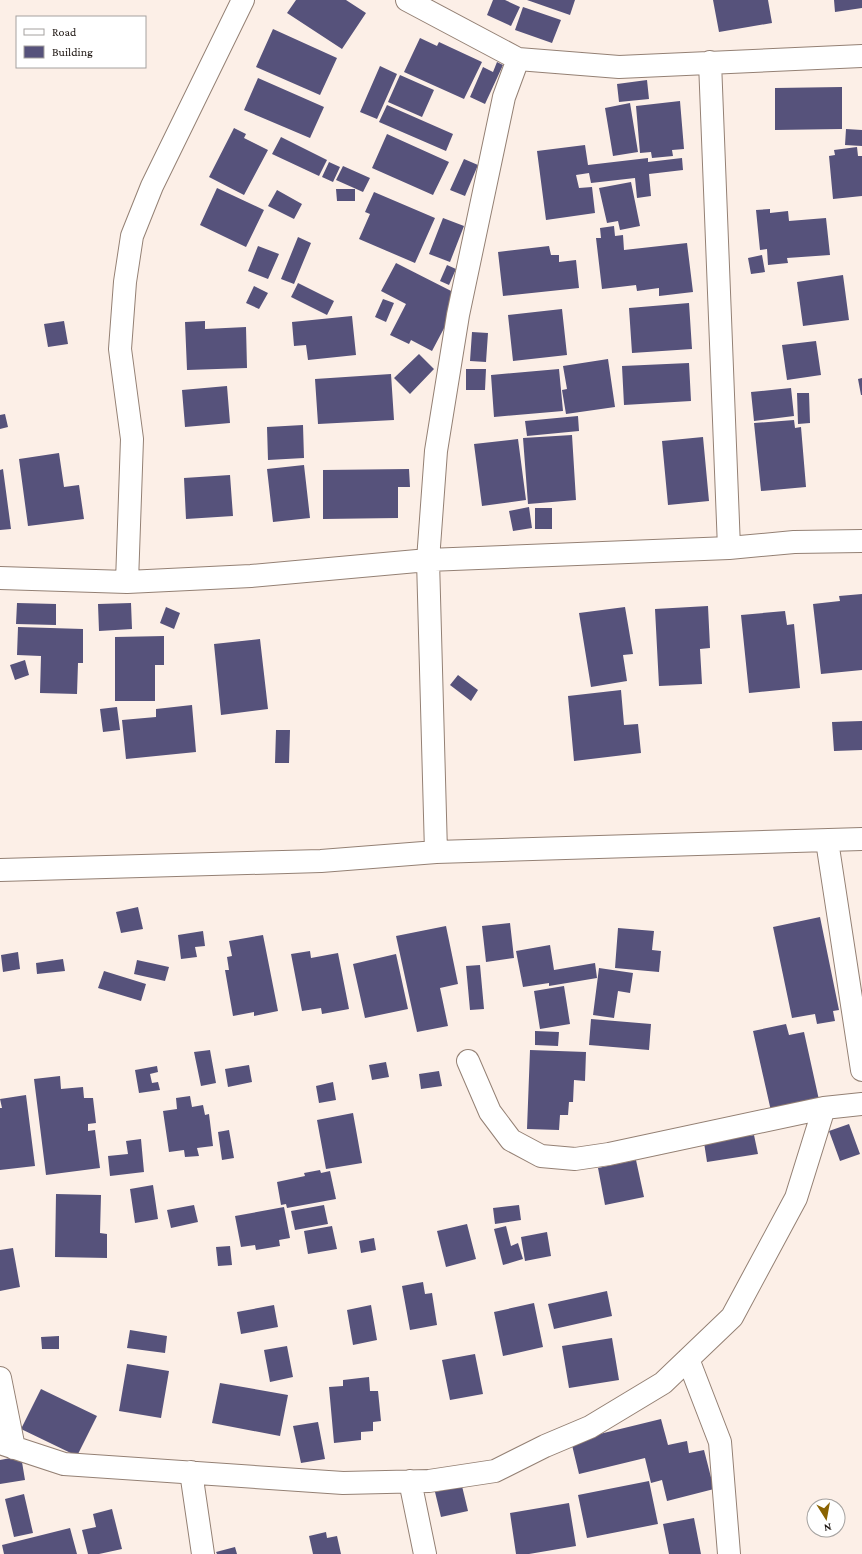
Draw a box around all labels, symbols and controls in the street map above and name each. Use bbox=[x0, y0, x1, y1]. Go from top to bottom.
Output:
legend bbox=[16, 16, 146, 68]
text: Road bbox=[52, 25, 77, 39]
text: Building bbox=[52, 45, 93, 59]
north arrow bbox=[806, 1498, 846, 1538]
text: N bbox=[823, 1521, 833, 1535]

